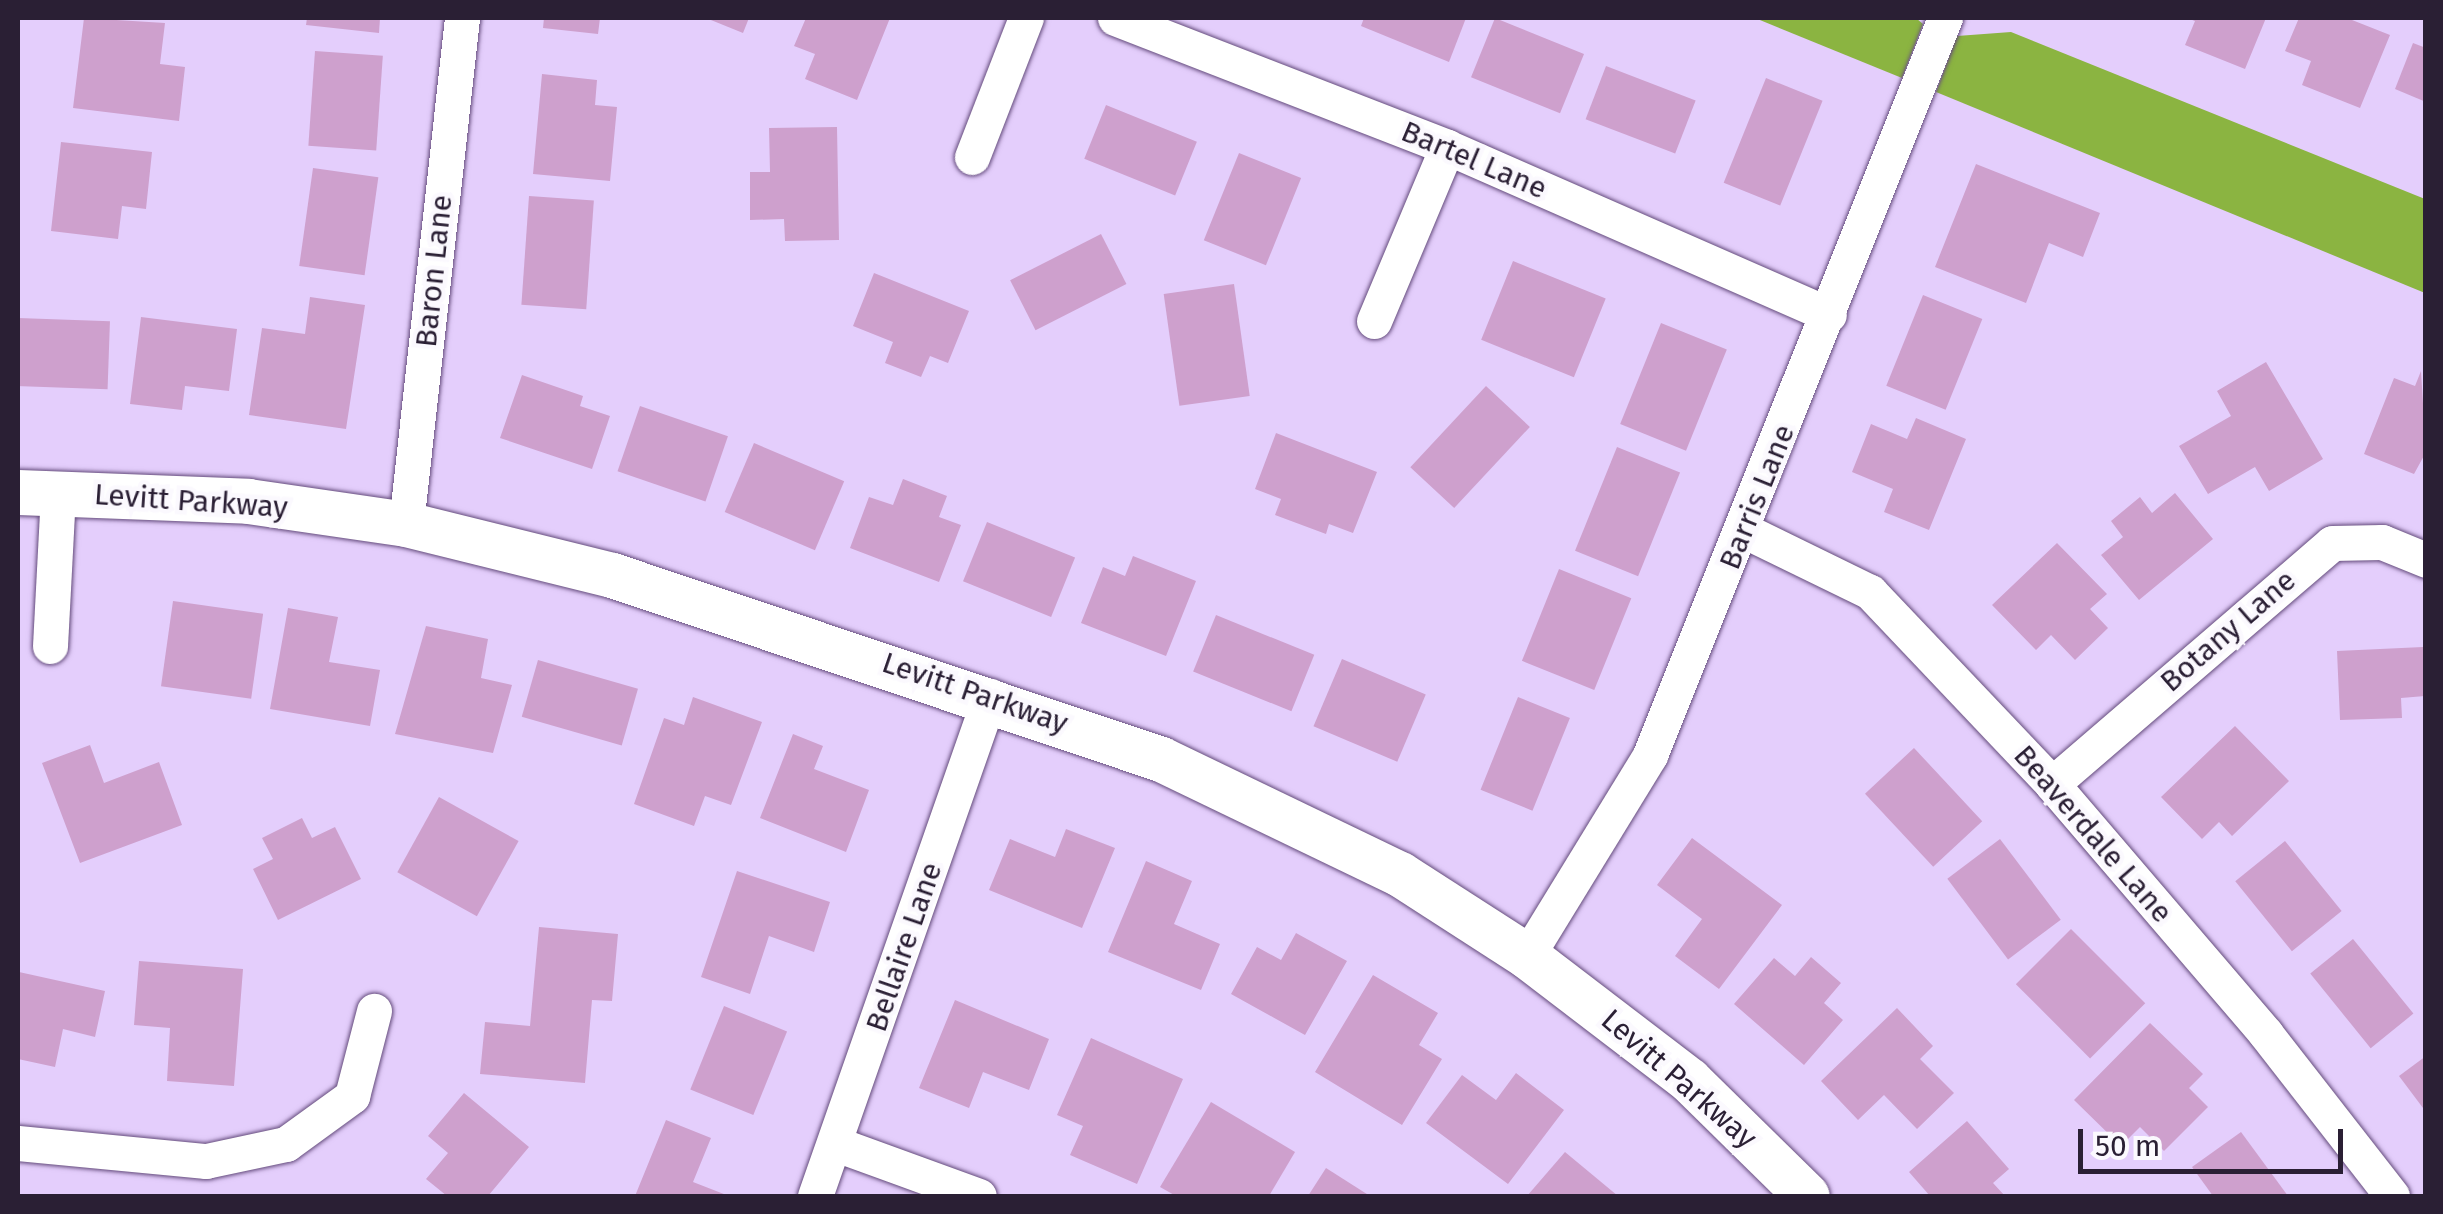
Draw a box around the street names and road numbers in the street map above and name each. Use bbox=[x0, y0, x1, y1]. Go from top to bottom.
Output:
street label: Bartel Lane bbox=[1396, 113, 1552, 207]
street label: Baron Lane bbox=[408, 193, 460, 349]
street label: Barris Lane bbox=[1712, 419, 1802, 575]
street label: Levitt Parkway bbox=[93, 476, 289, 526]
street label: Botany Lane bbox=[2153, 562, 2303, 700]
street label: Levitt Parkway bbox=[877, 644, 1073, 742]
street label: Beaverdale Lane bbox=[2006, 738, 2180, 930]
street label: Bellaire Lane bbox=[858, 858, 950, 1036]
street label: Levitt Parkway bbox=[1594, 1002, 1764, 1156]

